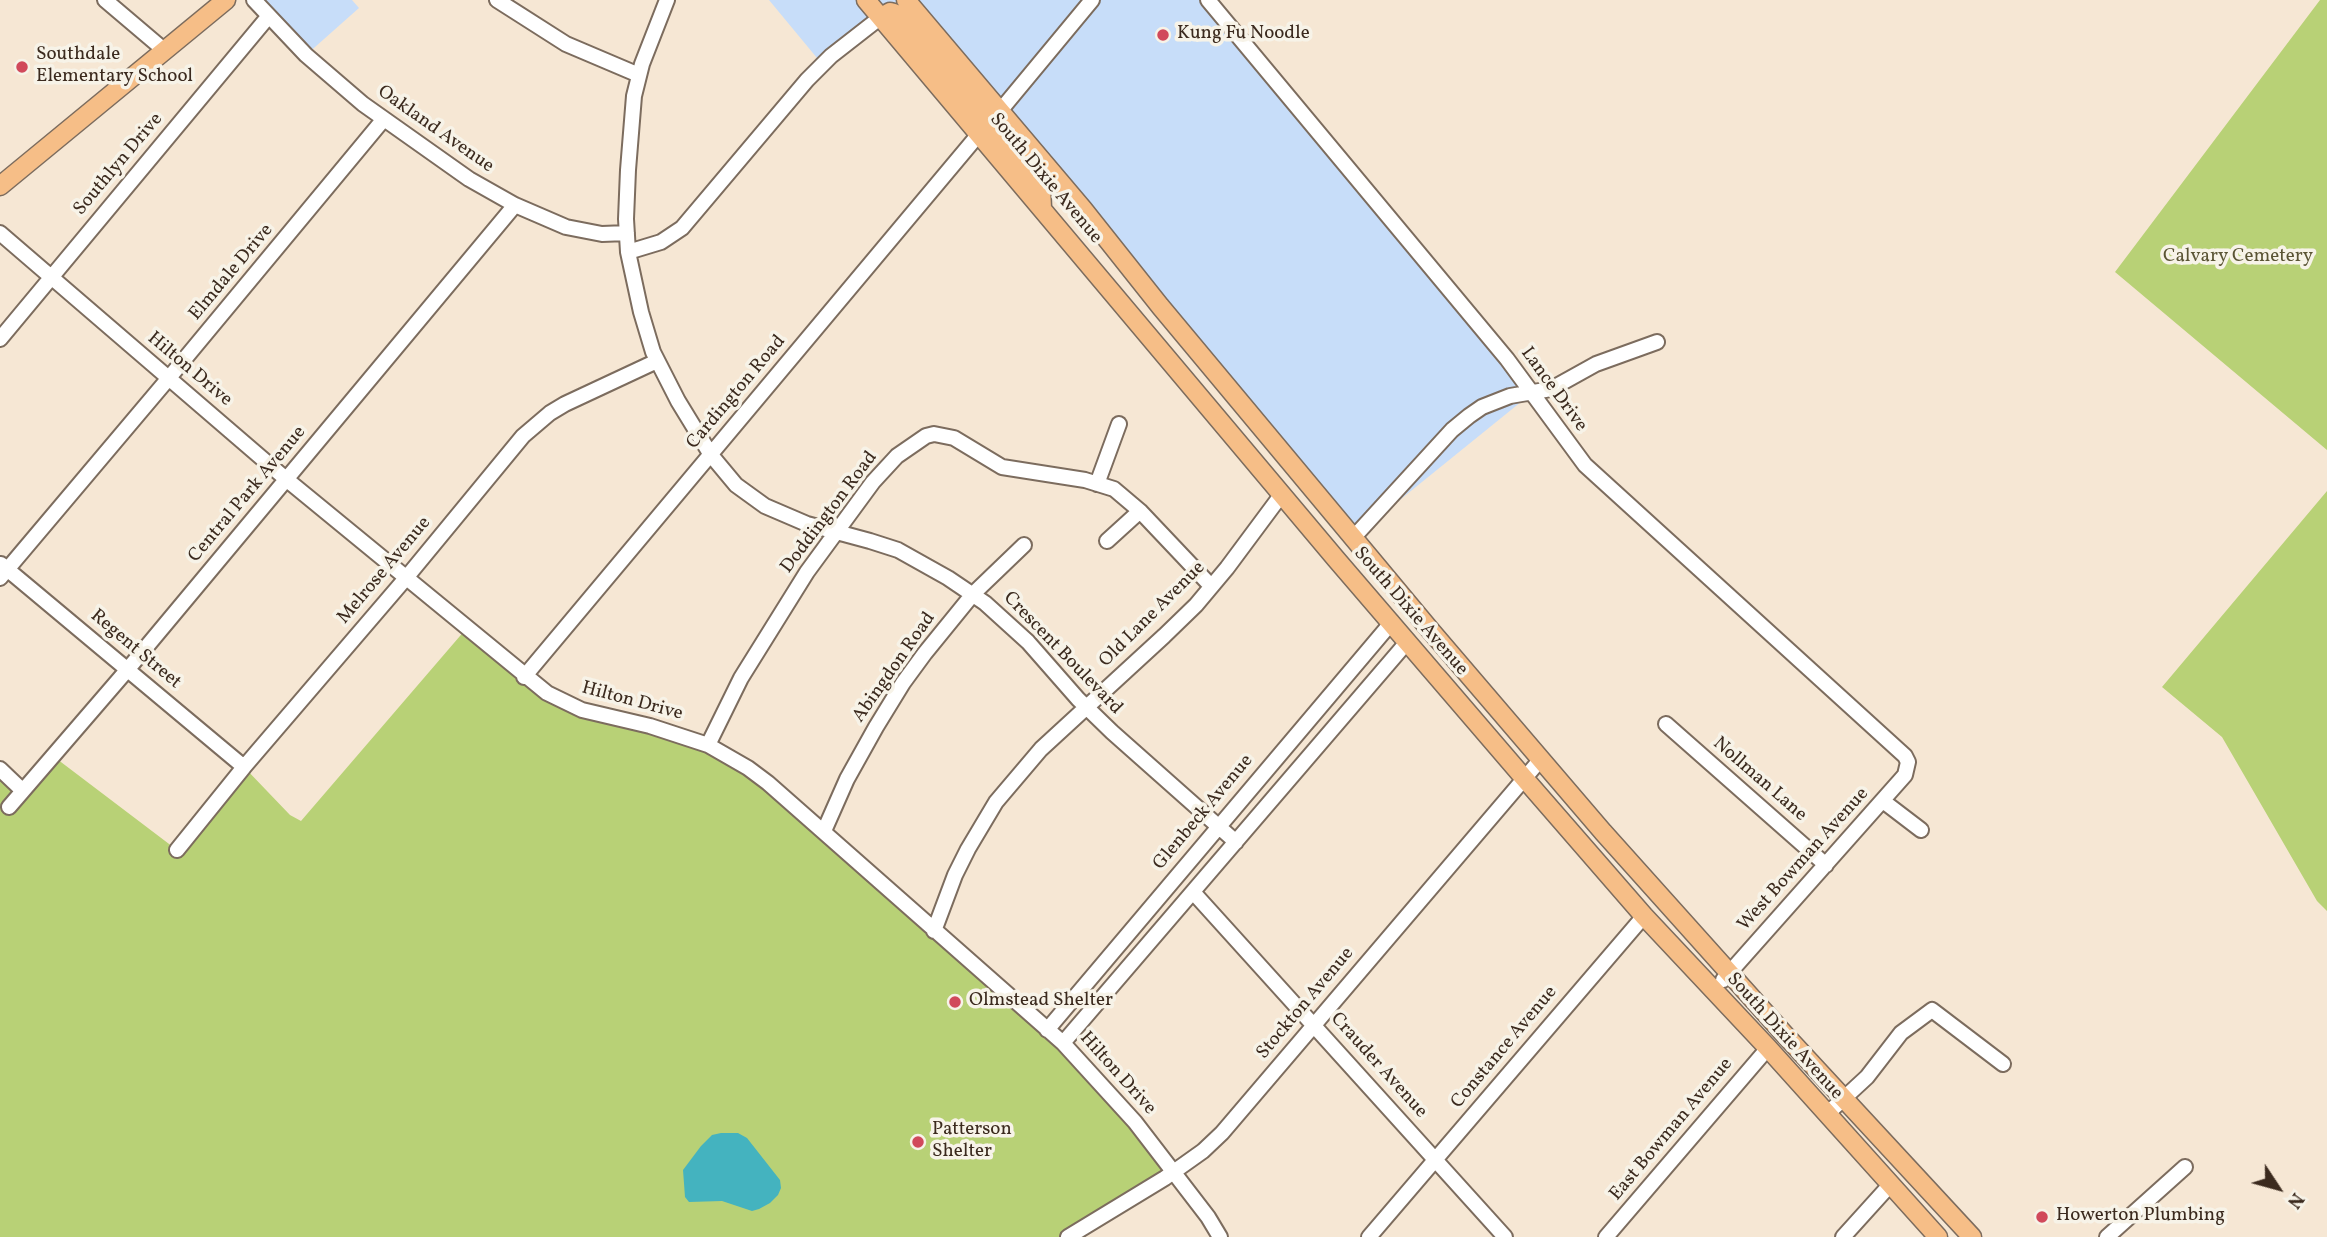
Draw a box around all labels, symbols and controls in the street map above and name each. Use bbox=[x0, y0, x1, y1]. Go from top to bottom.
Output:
place label: Kung Fu Noodle bbox=[1177, 24, 1310, 46]
marker: Kung Fu Noodle bbox=[1155, 27, 1171, 43]
place label: Southdale Elementary School bbox=[36, 45, 193, 89]
marker: Southdale Elementary School bbox=[14, 59, 30, 75]
street label: Oakland Avenue bbox=[372, 81, 498, 179]
street label: Southlyn Drive bbox=[70, 109, 168, 221]
street label: South Dixie Avenue bbox=[984, 109, 1106, 249]
street label: Elmdale Drive bbox=[185, 220, 279, 326]
park label: Calvary Cemetery bbox=[2163, 247, 2313, 269]
street label: Hilton Drive bbox=[142, 328, 236, 412]
street label: Cardington Road bbox=[683, 331, 791, 455]
street label: Lance Drive bbox=[1515, 343, 1591, 437]
street label: Central Park Avenue bbox=[184, 422, 312, 568]
street label: Doddington Road bbox=[777, 448, 883, 578]
street label: Melrose Avenue bbox=[333, 513, 437, 629]
street label: South Dixie Avenue bbox=[1348, 543, 1472, 681]
street label: Old Lane Avenue bbox=[1095, 557, 1211, 673]
street label: Crescent Boulevard bbox=[997, 588, 1127, 720]
street label: Regent Street bbox=[85, 605, 185, 695]
street label: Abingdon Road bbox=[849, 608, 941, 728]
street label: Hilton Drive bbox=[579, 678, 685, 726]
street label: Nollman Lane bbox=[1707, 733, 1811, 827]
street label: Glenbeck Avenue bbox=[1149, 751, 1259, 875]
street label: West Bowman Avenue bbox=[1734, 784, 1874, 936]
street label: Stockton Avenue bbox=[1252, 943, 1360, 1065]
street label: South Dixie Avenue bbox=[1721, 969, 1847, 1105]
street label: Constance Avenue bbox=[1447, 982, 1563, 1114]
place label: Olmstead Shelter bbox=[969, 991, 1113, 1013]
marker: Olmstead Shelter bbox=[947, 994, 963, 1010]
street label: Crauder Avenue bbox=[1325, 1009, 1431, 1123]
street label: Hilton Drive bbox=[1074, 1028, 1160, 1120]
street label: East Bowman Avenue bbox=[1606, 1054, 1738, 1206]
place label: Patterson Shelter bbox=[932, 1120, 1012, 1164]
marker: Patterson Shelter bbox=[910, 1134, 926, 1150]
north arrow bbox=[2243, 1153, 2313, 1223]
text: N bbox=[2280, 1187, 2310, 1214]
place label: Howerton Plumbing bbox=[2056, 1206, 2225, 1228]
marker: Howerton Plumbing bbox=[2034, 1209, 2050, 1225]

